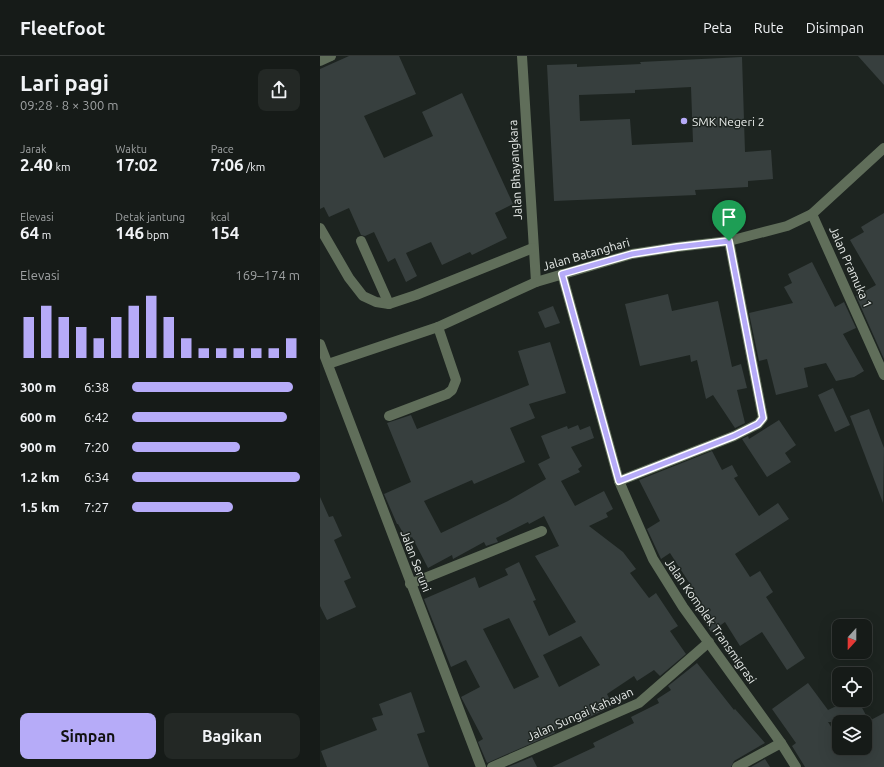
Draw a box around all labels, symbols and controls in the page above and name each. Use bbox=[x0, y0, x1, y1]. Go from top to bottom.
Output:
text: Fleetfoot bbox=[20, 17, 105, 39]
text: Peta bbox=[703, 20, 732, 36]
text: Rute bbox=[754, 20, 784, 36]
text: Disimpan bbox=[806, 20, 864, 36]
button: share bbox=[258, 69, 300, 111]
text: Lari pagi bbox=[20, 70, 109, 95]
text: 09:28 · 8 × 300 m bbox=[20, 98, 119, 112]
place label: SMK Negeri 2 bbox=[692, 115, 764, 128]
marker: SMK Negeri 2 bbox=[679, 116, 689, 126]
street label: Jalan Bhayangkara bbox=[506, 120, 524, 220]
text: Jarak bbox=[20, 143, 46, 155]
text: Waktu bbox=[115, 143, 147, 155]
text: Pace bbox=[211, 143, 234, 155]
text: 2.40 bbox=[20, 155, 53, 174]
text: 17:02 bbox=[115, 155, 158, 174]
text: 7:06 bbox=[211, 155, 244, 174]
text: km bbox=[53, 161, 71, 173]
text: /km bbox=[244, 161, 265, 173]
pin bbox=[712, 200, 746, 241]
icon: arrive bbox=[718, 206, 740, 228]
text: Elevasi bbox=[20, 211, 54, 223]
text: Detak jantung bbox=[115, 211, 185, 223]
text: kcal bbox=[211, 211, 230, 223]
text: 64 bbox=[20, 223, 39, 242]
text: 146 bbox=[115, 223, 144, 242]
text: 154 bbox=[211, 223, 239, 242]
street label: Jalan Pramuka 1 bbox=[827, 224, 875, 310]
text: m bbox=[39, 229, 51, 241]
text: bpm bbox=[144, 229, 169, 241]
street label: Jalan Batanghari bbox=[541, 235, 631, 273]
text: Elevasi bbox=[20, 268, 60, 282]
text: 169–174 m bbox=[235, 268, 300, 282]
text: 300 m bbox=[20, 380, 56, 394]
text: 6:38 bbox=[84, 380, 109, 394]
text: 600 m bbox=[20, 410, 56, 424]
text: 6:42 bbox=[84, 410, 109, 424]
text: 900 m bbox=[20, 440, 56, 454]
text: 7:20 bbox=[84, 440, 109, 454]
text: 1.2 km bbox=[20, 470, 59, 484]
text: 6:34 bbox=[84, 470, 109, 484]
text: 1.5 km bbox=[20, 500, 59, 514]
text: 7:27 bbox=[84, 500, 109, 514]
street label: Jalan Seruni bbox=[398, 528, 434, 594]
street label: Jalan Komplek Transmigrasi bbox=[663, 556, 759, 686]
north arrow bbox=[832, 619, 872, 659]
map controls bbox=[832, 619, 872, 755]
button: locate bbox=[832, 667, 872, 707]
street label: Jalan Sungai Kahayan bbox=[525, 685, 635, 743]
button: Simpan bbox=[20, 713, 156, 759]
button: Bagikan bbox=[164, 713, 300, 759]
button: layers bbox=[832, 715, 872, 755]

